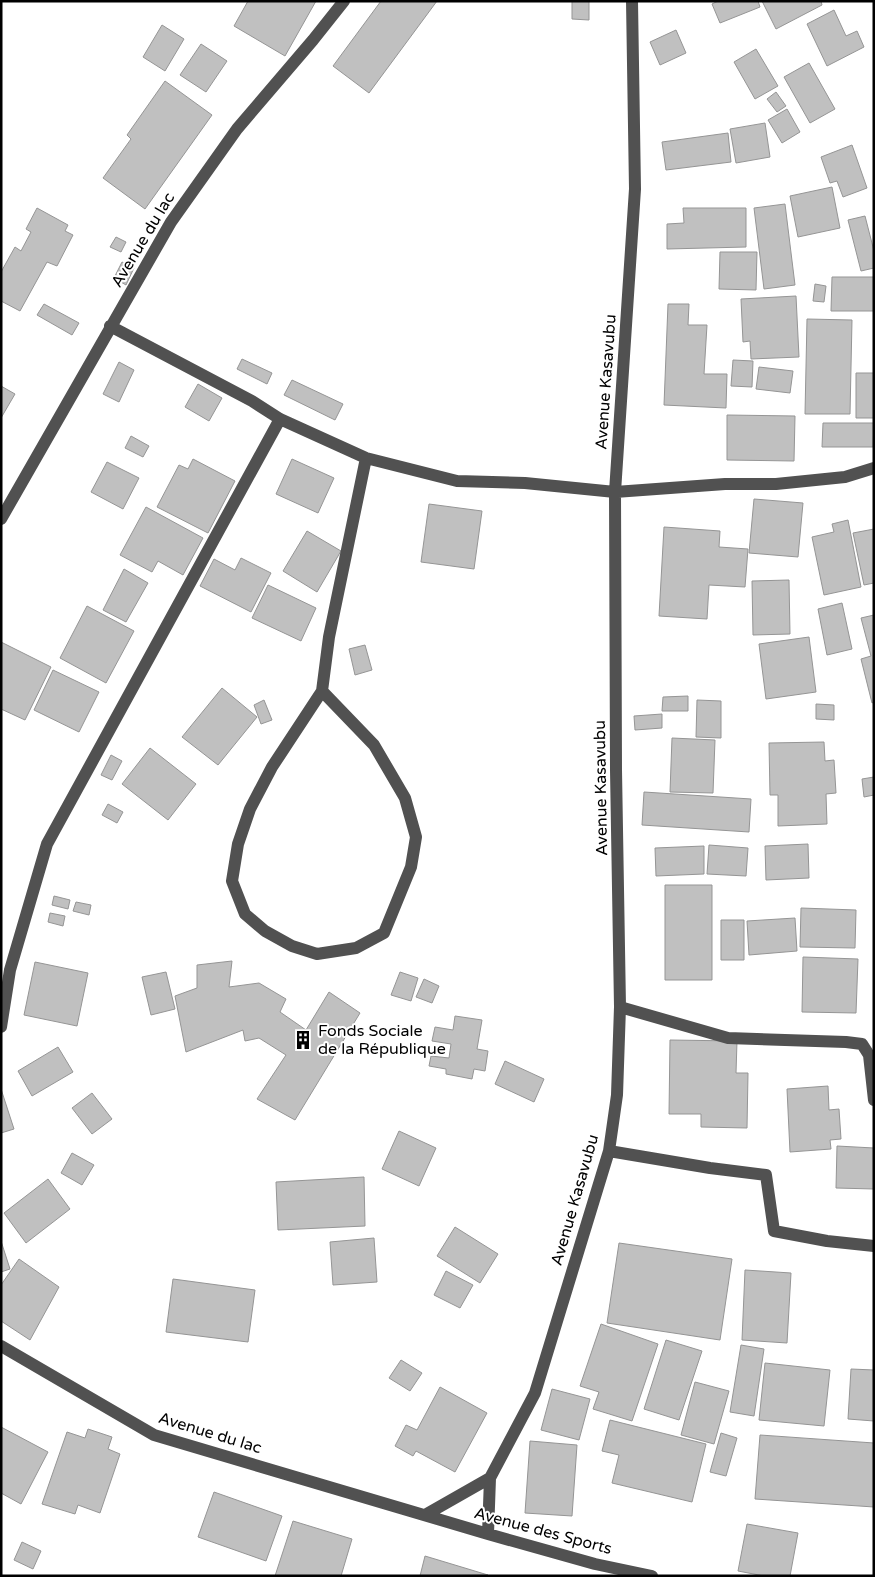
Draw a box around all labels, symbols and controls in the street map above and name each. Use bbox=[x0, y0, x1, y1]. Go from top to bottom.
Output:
street label: Avenue du lac bbox=[107, 189, 179, 291]
street label: Avenue Kasavubu bbox=[591, 314, 621, 450]
street label: Avenue Kasavubu bbox=[590, 720, 612, 856]
place label: Fonds Sociale de la République bbox=[318, 1021, 446, 1059]
building icon: Fonds Sociale de la République bbox=[292, 1029, 314, 1051]
street label: Avenue Kasavubu bbox=[547, 1132, 603, 1268]
street label: Avenue du lac bbox=[156, 1408, 264, 1458]
street label: Avenue des Sports bbox=[472, 1503, 614, 1559]

